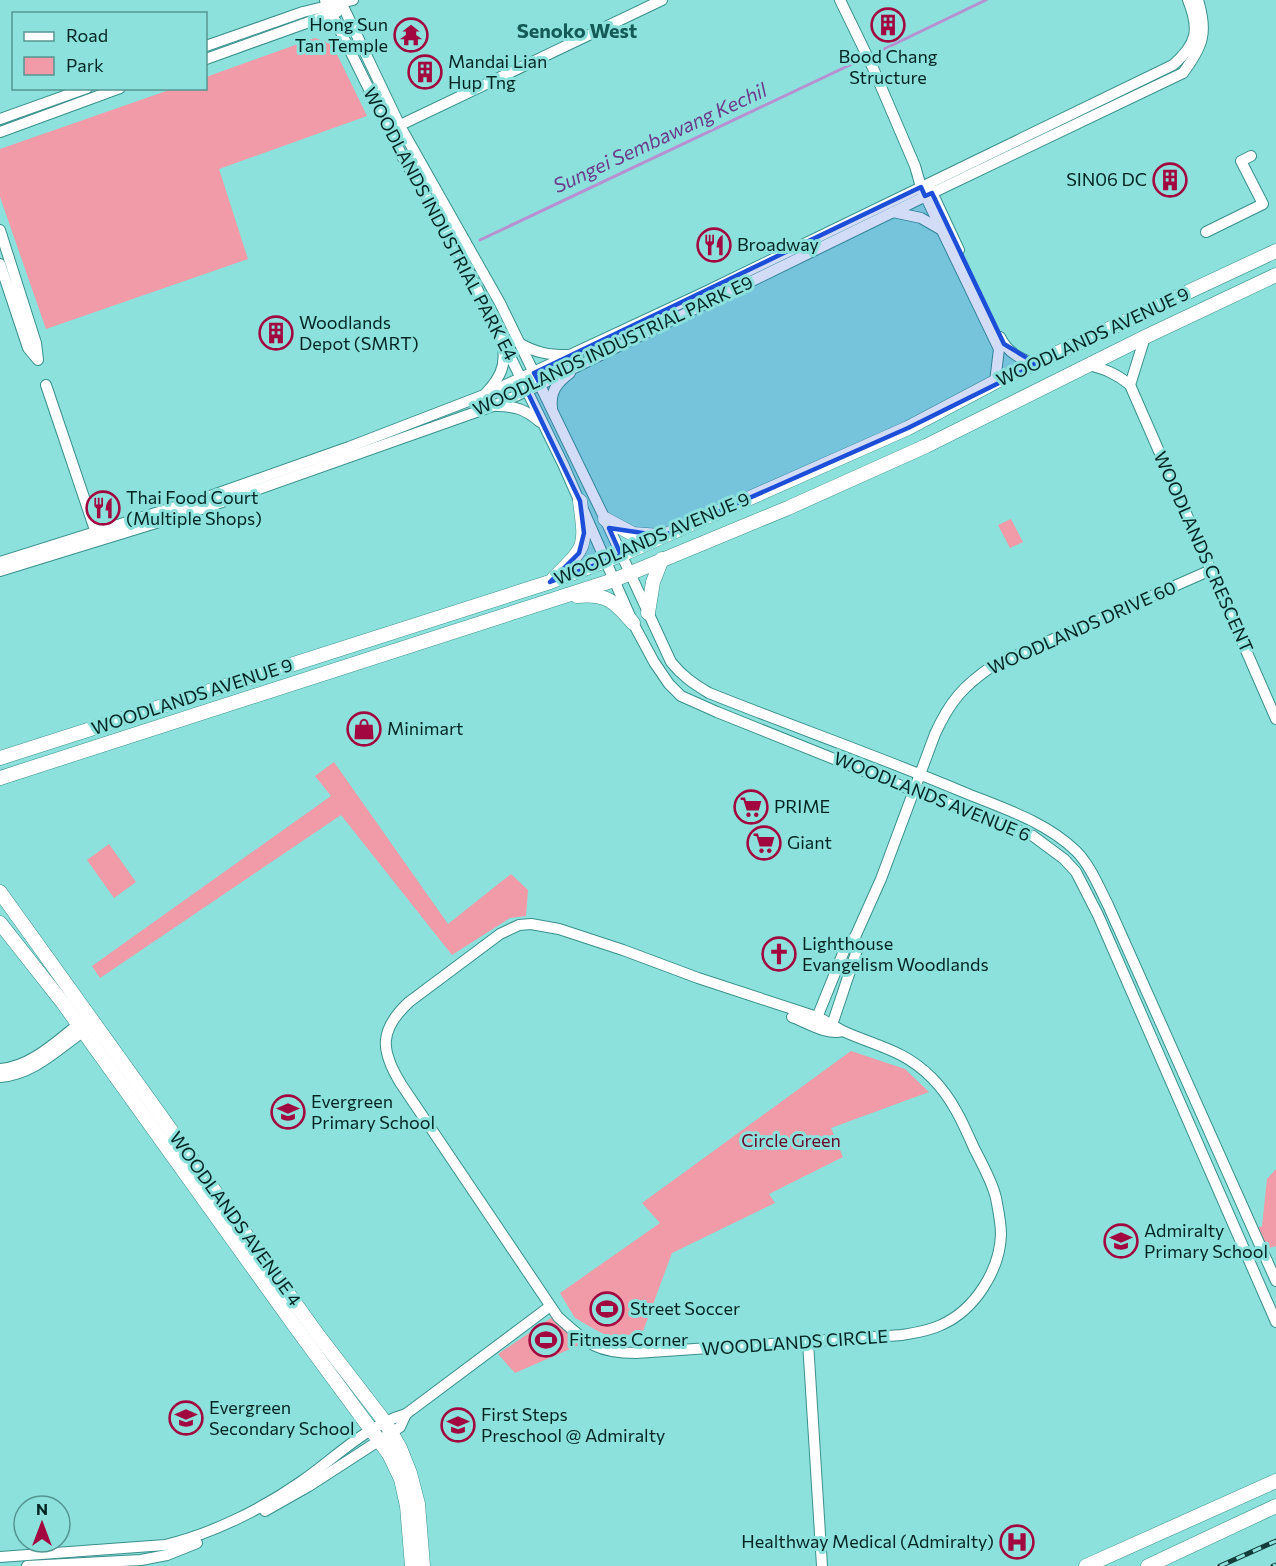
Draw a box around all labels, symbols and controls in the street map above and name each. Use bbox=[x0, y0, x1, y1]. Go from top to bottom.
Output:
building icon: Bood Chang Structure bbox=[870, 7, 906, 43]
legend bbox=[12, 12, 207, 90]
place label: Hong Sun Tan Temple bbox=[295, 13, 388, 56]
temple icon: Hong Sun Tan Temple bbox=[393, 17, 429, 53]
district label: Senoko West bbox=[517, 18, 637, 42]
text: Road bbox=[66, 24, 108, 46]
place label: Bood Chang Structure bbox=[838, 45, 938, 88]
place label: Mandai Lian Hup Tng bbox=[448, 50, 547, 93]
text: Park bbox=[66, 54, 104, 76]
building icon: Mandai Lian Hup Tng bbox=[407, 54, 443, 90]
water label: Sungei Sembawang Kechil bbox=[549, 77, 771, 197]
street label: WOODLANDS INDUSTRIAL PARK E4 bbox=[359, 83, 523, 364]
building icon: SIN06 DC bbox=[1152, 162, 1188, 198]
place label: SIN06 DC bbox=[1066, 168, 1147, 190]
restaurant icon: Broadway bbox=[696, 227, 732, 263]
place label: Broadway bbox=[737, 233, 819, 255]
street label: WOODLANDS INDUSTRIAL PARK E9 bbox=[469, 270, 756, 420]
street label: WOODLANDS AVENUE 9 bbox=[993, 282, 1192, 390]
place label: Woodlands Depot (SMRT) bbox=[299, 311, 419, 354]
building icon: Woodlands Depot (SMRT) bbox=[258, 315, 294, 351]
street label: WOODLANDS CRESCENT bbox=[1150, 448, 1258, 656]
place label: Thai Food Court (Multiple Shops) bbox=[126, 486, 262, 529]
street label: WOODLANDS AVENUE 9 bbox=[551, 487, 753, 589]
restaurant icon: Thai Food Court (Multiple Shops) bbox=[85, 490, 121, 526]
street label: WOODLANDS DRIVE 60 bbox=[984, 576, 1179, 679]
street label: WOODLANDS AVENUE 9 bbox=[88, 653, 295, 739]
shop icon: Minimart bbox=[346, 711, 382, 747]
place label: Minimart bbox=[387, 717, 464, 739]
street label: WOODLANDS AVENUE 6 bbox=[831, 747, 1034, 846]
supermarket icon: PRIME bbox=[733, 789, 769, 825]
place label: PRIME bbox=[774, 795, 830, 817]
supermarket icon: Giant bbox=[746, 825, 782, 861]
place label: Giant bbox=[787, 831, 832, 853]
place label: Lighthouse Evangelism Woodlands bbox=[802, 932, 989, 975]
church icon: Lighthouse Evangelism Woodlands bbox=[761, 936, 797, 972]
place label: Evergreen Primary School bbox=[311, 1090, 435, 1133]
school or university icon: Evergreen Primary School bbox=[270, 1094, 306, 1130]
street label: WOODLANDS AVENUE 4 bbox=[165, 1127, 307, 1310]
park label: Circle Green bbox=[741, 1129, 841, 1151]
place label: Admiralty Primary School bbox=[1144, 1219, 1268, 1262]
school or university icon: Admiralty Primary School bbox=[1103, 1223, 1139, 1259]
sports icon: Street Soccer bbox=[589, 1291, 625, 1327]
place label: Street Soccer bbox=[630, 1297, 740, 1319]
sports icon: Fitness Corner bbox=[528, 1322, 564, 1358]
street label: WOODLANDS CIRCLE bbox=[701, 1325, 889, 1359]
place label: Fitness Corner bbox=[569, 1328, 688, 1350]
place label: Evergreen Secondary School bbox=[209, 1396, 355, 1439]
school or university icon: Evergreen Secondary School bbox=[168, 1400, 204, 1436]
place label: First Steps Preschool @ Admiralty bbox=[481, 1403, 665, 1446]
school or university icon: First Steps Preschool @ Admiralty bbox=[440, 1407, 476, 1443]
north arrow bbox=[12, 1494, 72, 1554]
text: N bbox=[36, 1499, 48, 1518]
hospital icon: Healthway Medical (Admiralty) bbox=[999, 1524, 1035, 1560]
place label: Healthway Medical (Admiralty) bbox=[741, 1530, 994, 1552]

